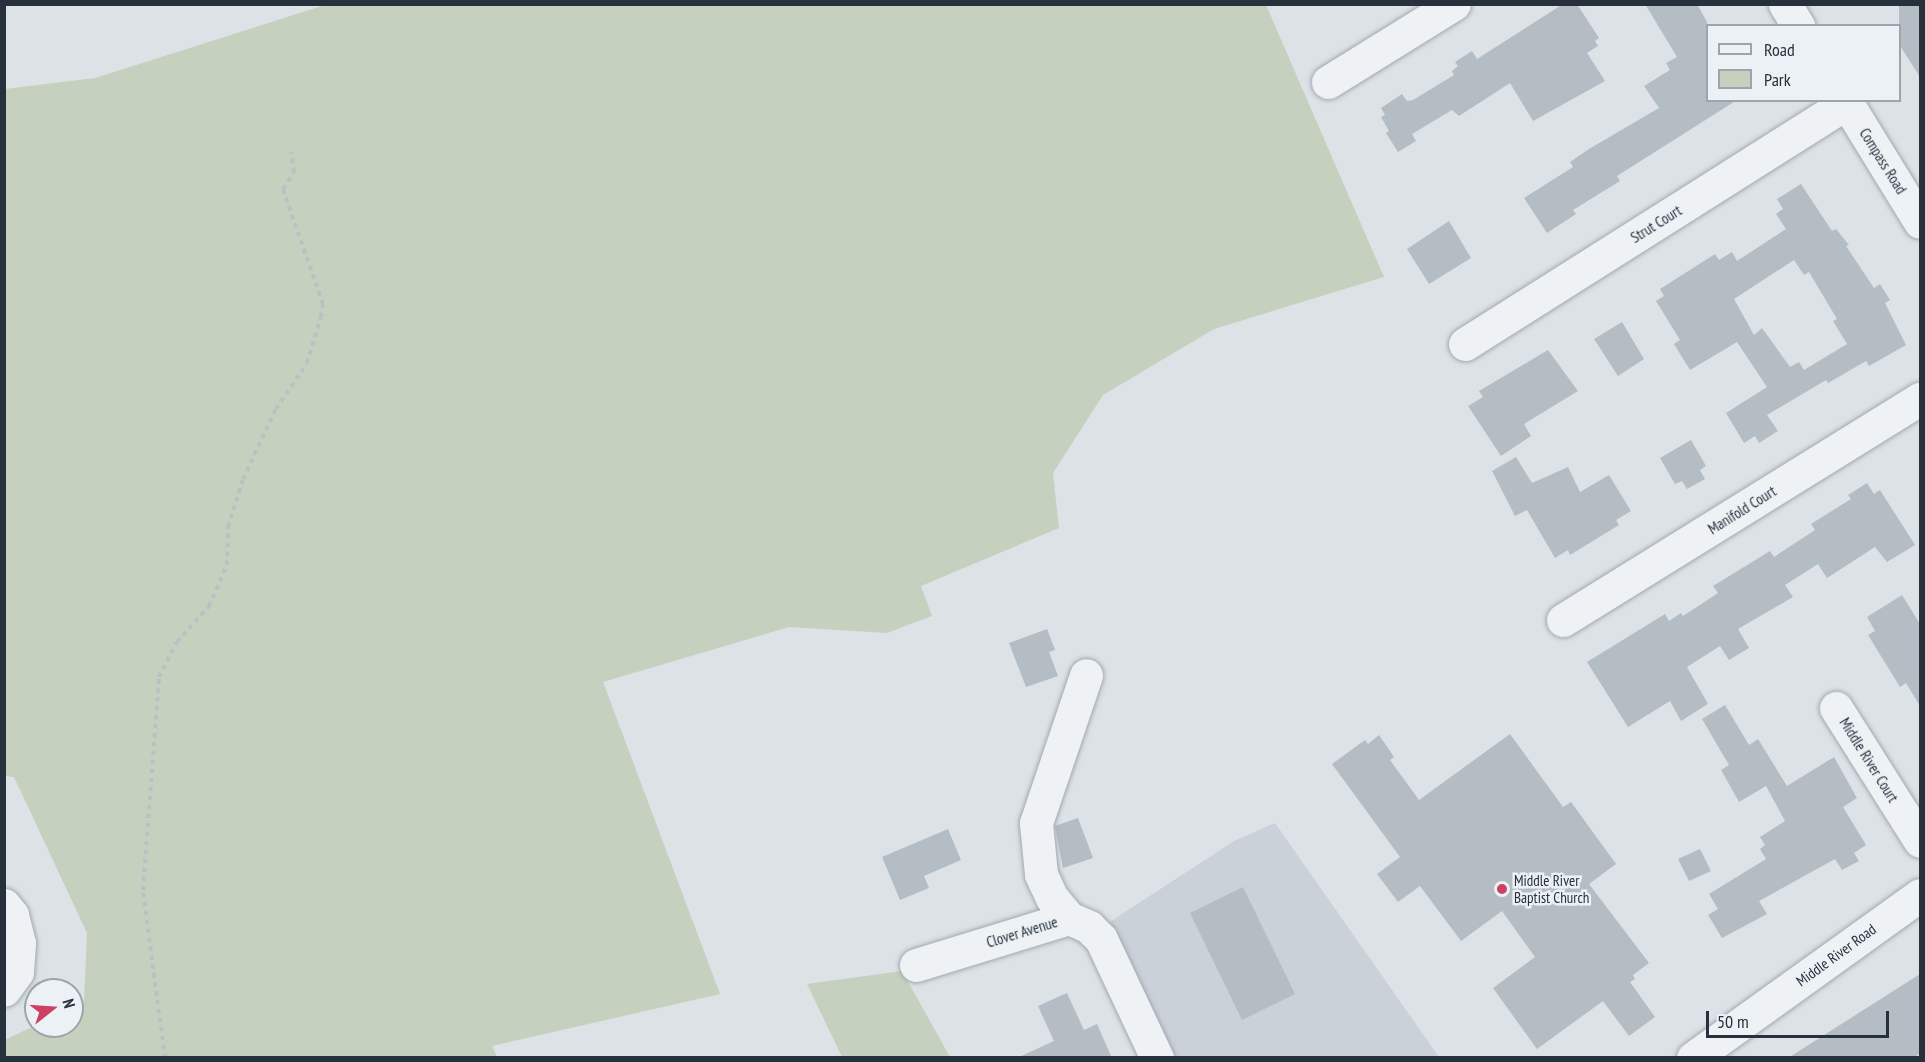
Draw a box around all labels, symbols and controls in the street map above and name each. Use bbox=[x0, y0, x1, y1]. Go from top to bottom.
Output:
legend bbox=[1706, 24, 1901, 102]
text: Road bbox=[1764, 38, 1795, 61]
text: Park bbox=[1764, 68, 1791, 91]
street label: Compass Road bbox=[1856, 125, 1910, 197]
street label: Strut Court bbox=[1627, 201, 1685, 247]
street label: Manifold Court bbox=[1705, 482, 1779, 538]
street label: Middle River Court bbox=[1836, 714, 1902, 806]
place label: Middle River Baptist Church bbox=[1514, 871, 1589, 906]
marker: Middle River Baptist Church bbox=[1495, 882, 1509, 896]
street label: Clover Avenue bbox=[984, 913, 1060, 951]
street label: Middle River Road bbox=[1793, 920, 1879, 990]
north arrow bbox=[24, 978, 84, 1038]
text: N bbox=[58, 996, 80, 1010]
scale bar bbox=[1709, 999, 1892, 1037]
text: 50 m bbox=[1717, 1010, 1749, 1033]

